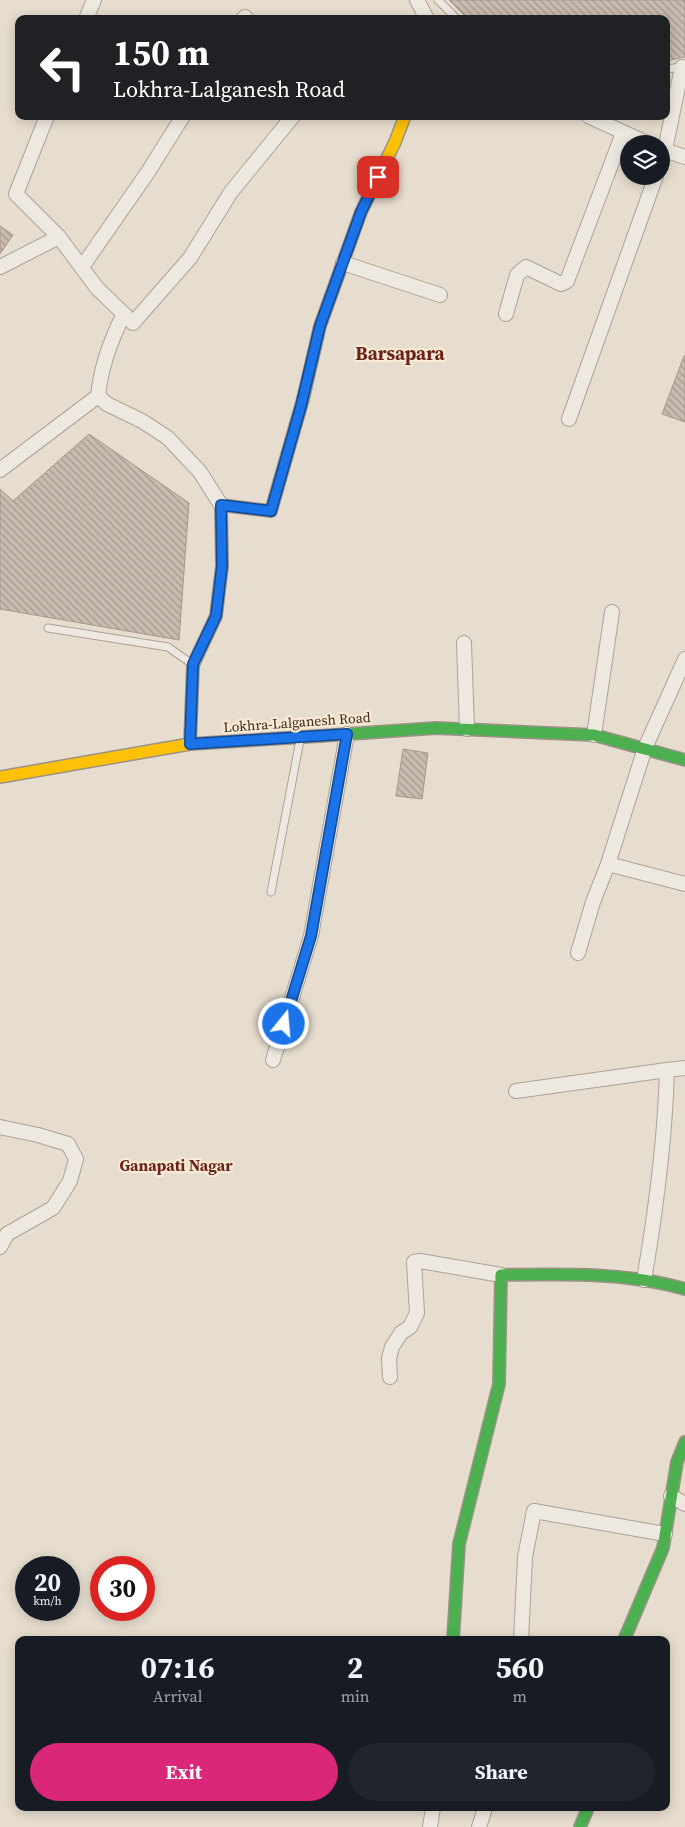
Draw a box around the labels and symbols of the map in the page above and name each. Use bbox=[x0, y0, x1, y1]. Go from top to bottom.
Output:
pin bbox=[357, 156, 399, 198]
district label: Barsapara bbox=[355, 340, 446, 366]
street label: Lokhra-Lalganesh Road bbox=[223, 707, 371, 737]
position arrow bbox=[257, 997, 309, 1049]
district label: Ganapati Nagar bbox=[119, 1154, 233, 1176]
speed limit sign: 30 bbox=[90, 1556, 155, 1621]

